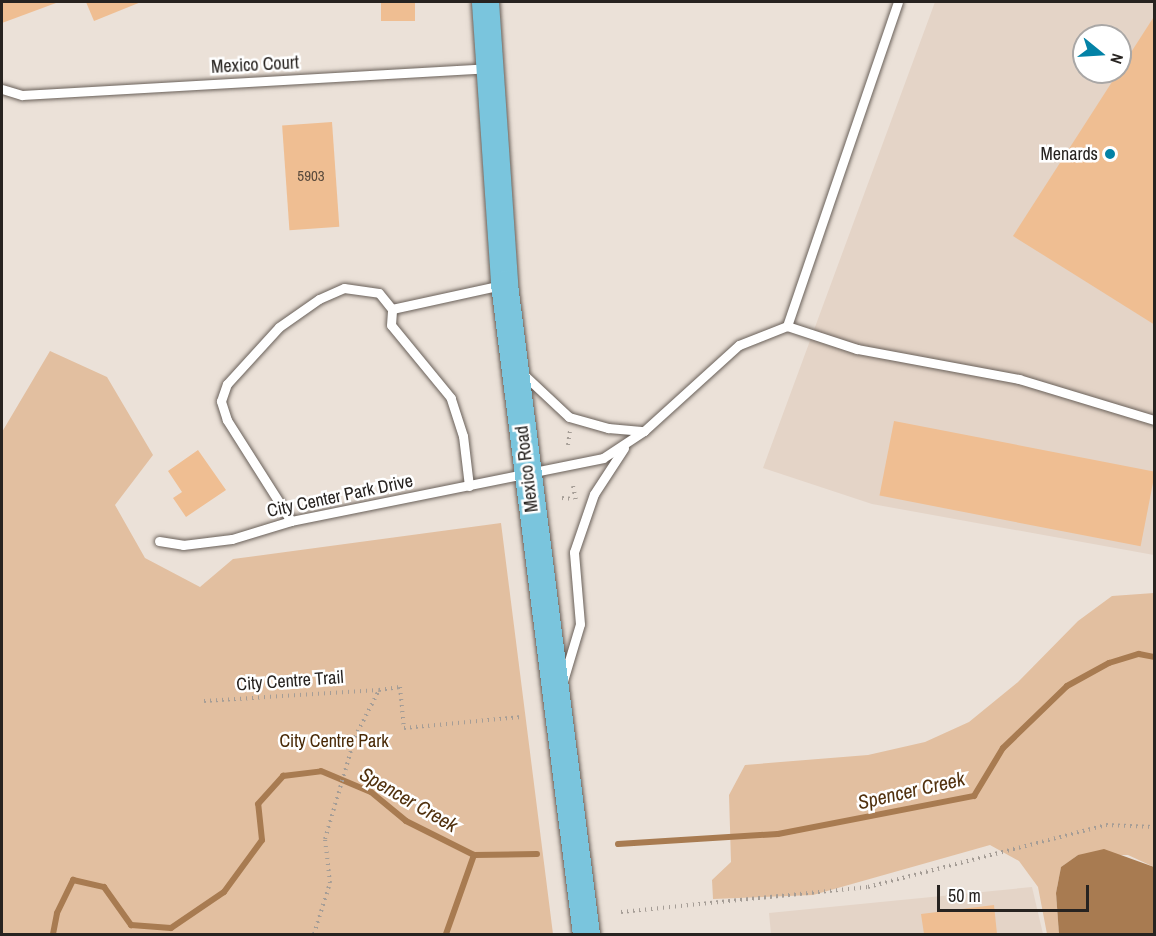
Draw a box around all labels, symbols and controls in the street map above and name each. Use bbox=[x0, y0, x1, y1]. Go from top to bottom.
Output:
north arrow bbox=[1072, 24, 1132, 84]
text: N bbox=[1105, 51, 1129, 67]
street label: Mexico Court bbox=[211, 52, 299, 78]
place label: Menards bbox=[1041, 143, 1098, 165]
marker: Menards bbox=[1103, 147, 1117, 161]
house number: 5903 bbox=[297, 167, 325, 185]
street label: Mexico Road bbox=[511, 425, 543, 513]
street label: City Center Park Drive bbox=[265, 470, 415, 522]
street label: City Centre Trail bbox=[236, 666, 344, 696]
park label: City Centre Park bbox=[279, 730, 389, 752]
water label: Spencer Creek bbox=[356, 761, 462, 837]
water label: Spencer Creek bbox=[855, 766, 967, 814]
scale bar bbox=[940, 873, 1092, 911]
text: 50 m bbox=[948, 883, 981, 908]

